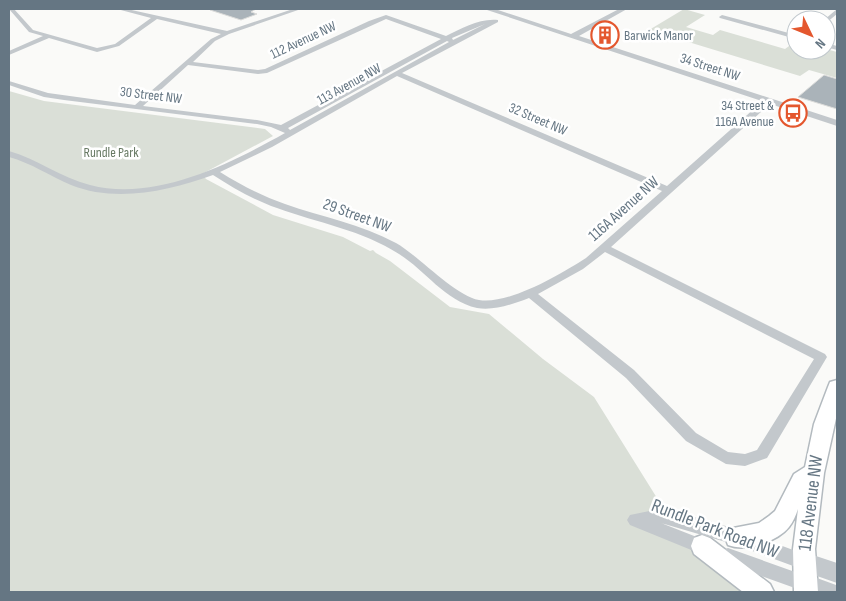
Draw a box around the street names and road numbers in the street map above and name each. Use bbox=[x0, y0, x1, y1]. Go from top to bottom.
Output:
street label: 112 Avenue NW bbox=[267, 17, 339, 63]
street label: 34 Street NW bbox=[678, 49, 742, 85]
street label: 113 Avenue NW bbox=[314, 59, 384, 109]
street label: 30 Street NW bbox=[119, 83, 183, 107]
street label: 32 Street NW bbox=[506, 99, 570, 139]
street label: 116A Avenue NW bbox=[585, 172, 663, 245]
street label: 29 Street NW bbox=[320, 195, 394, 237]
street label: 118 Avenue NW bbox=[794, 453, 828, 552]
street label: Rundle Park Road NW bbox=[648, 494, 782, 564]

